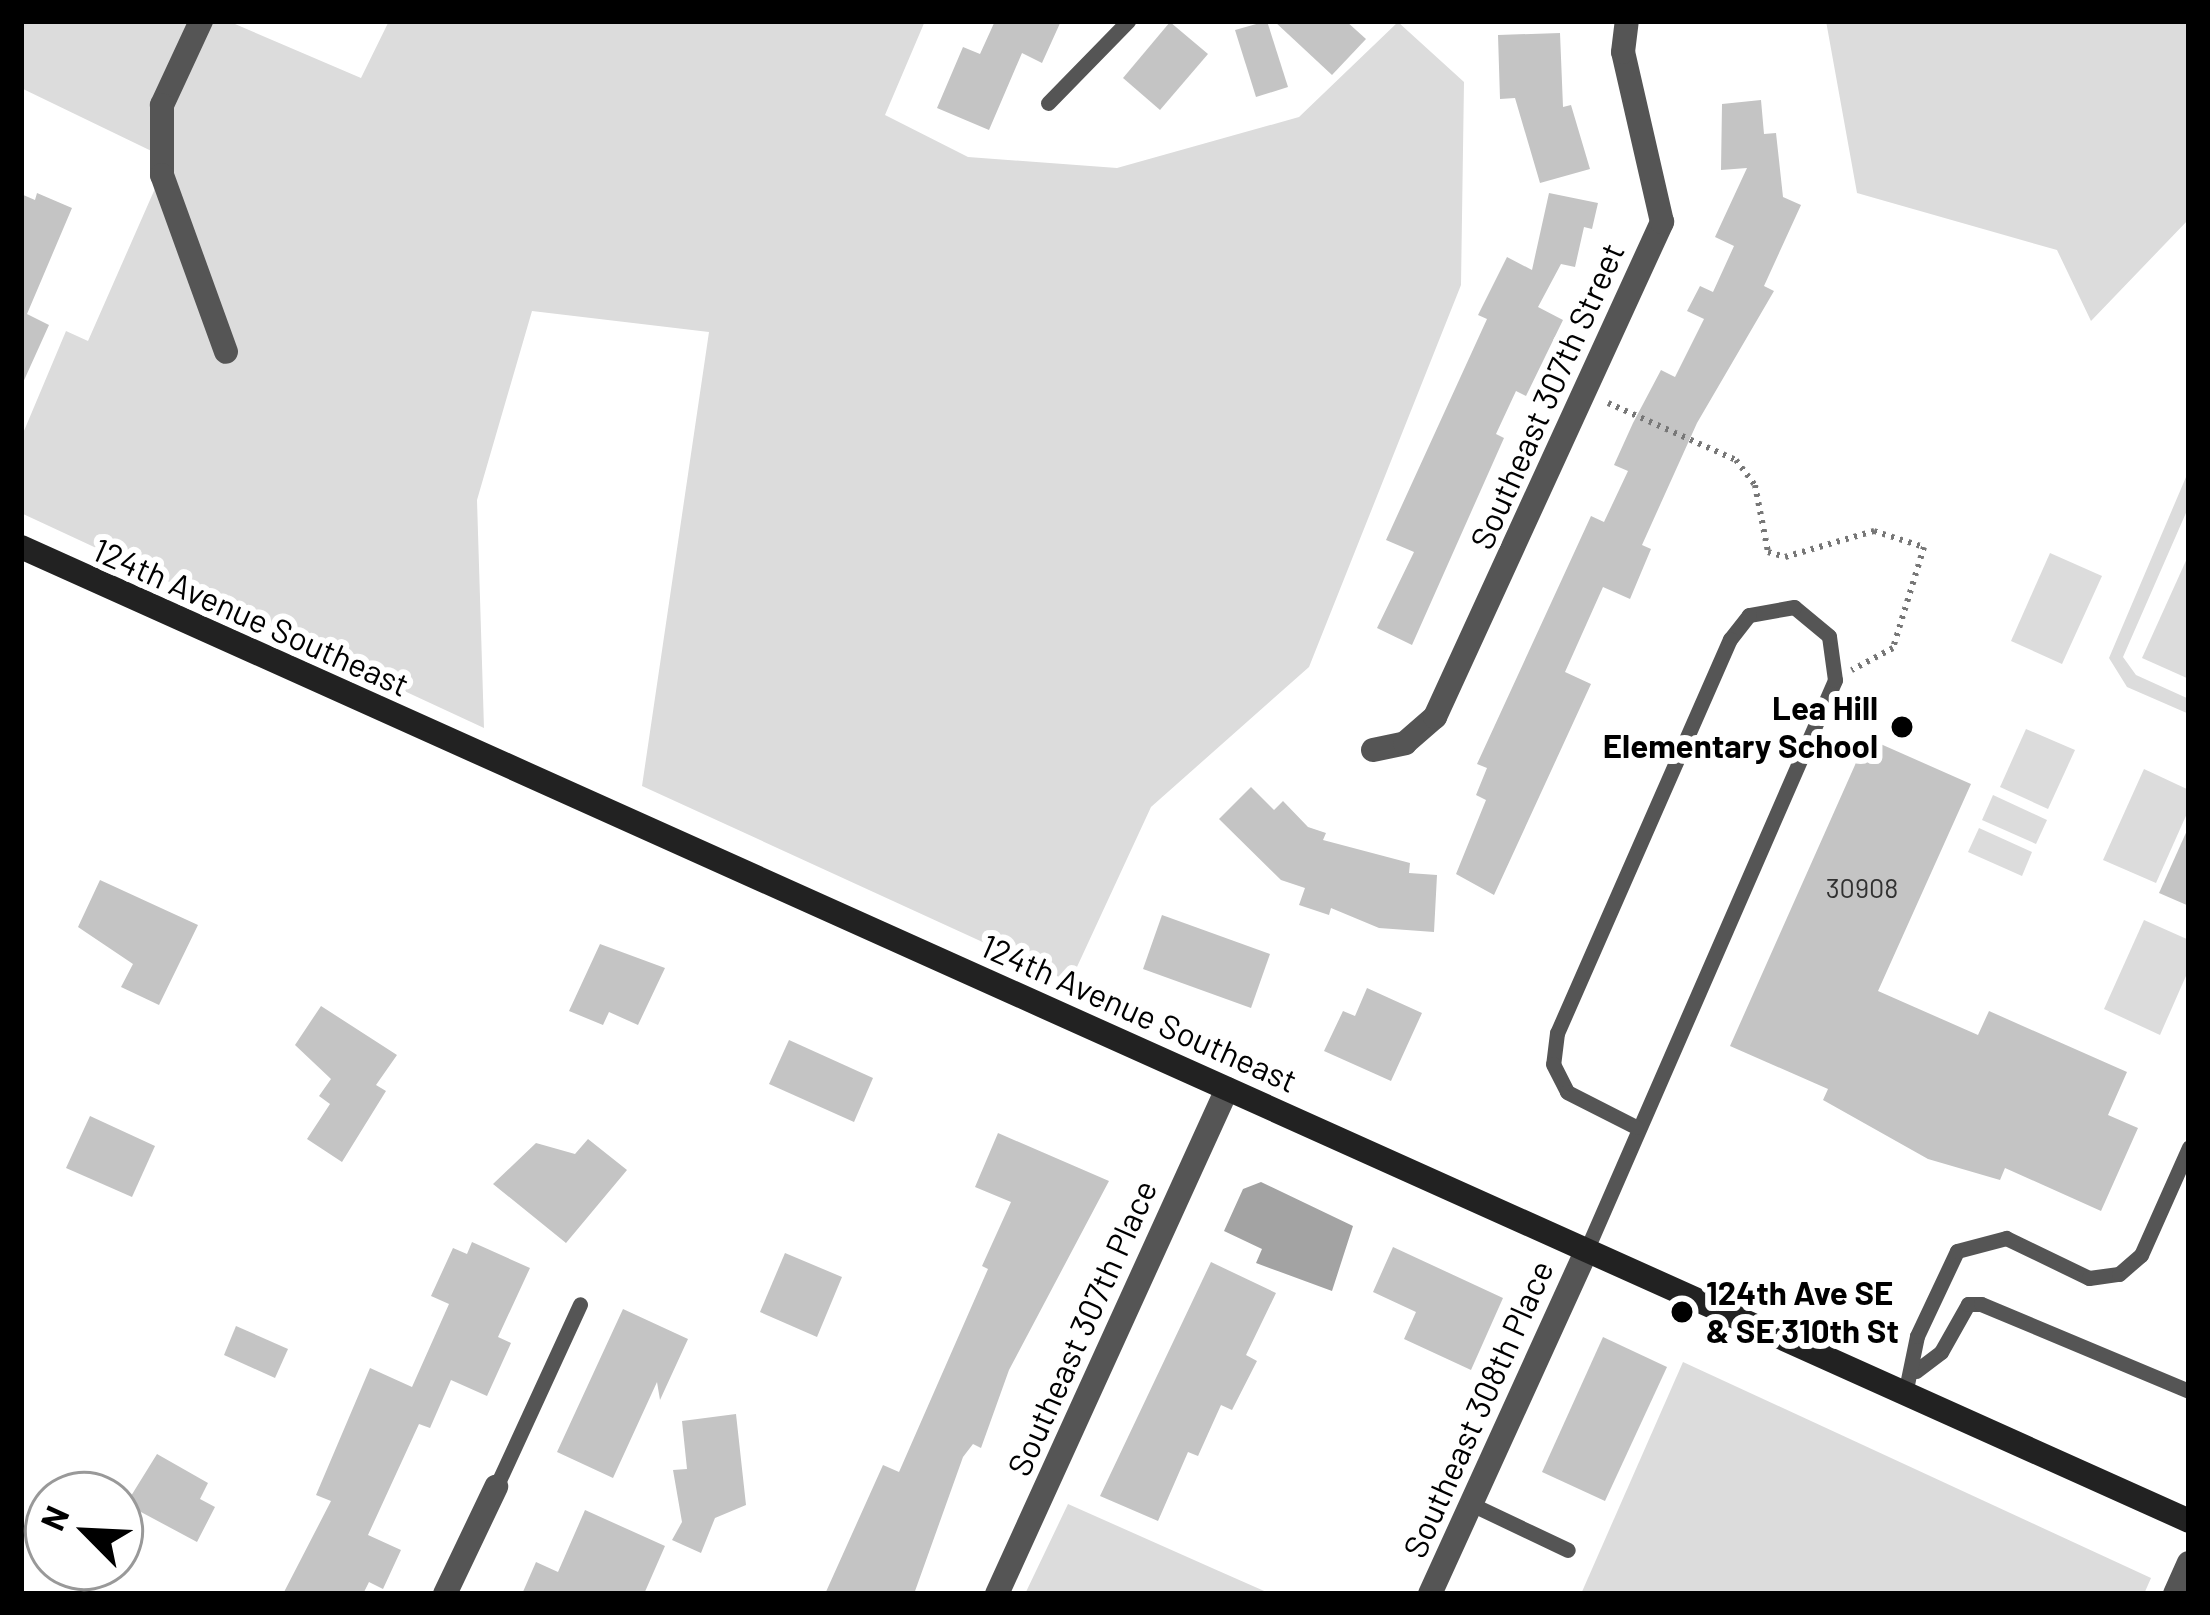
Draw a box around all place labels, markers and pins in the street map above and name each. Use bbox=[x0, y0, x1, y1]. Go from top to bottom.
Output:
place label: Lea Hill Elementary School bbox=[1603, 688, 1878, 766]
marker: Lea Hill Elementary School bbox=[1889, 714, 1915, 740]
place label: 124th Ave SE & SE 310th St bbox=[1706, 1273, 1899, 1351]
marker: 124th Ave SE & SE 310th St bbox=[1669, 1299, 1695, 1325]

